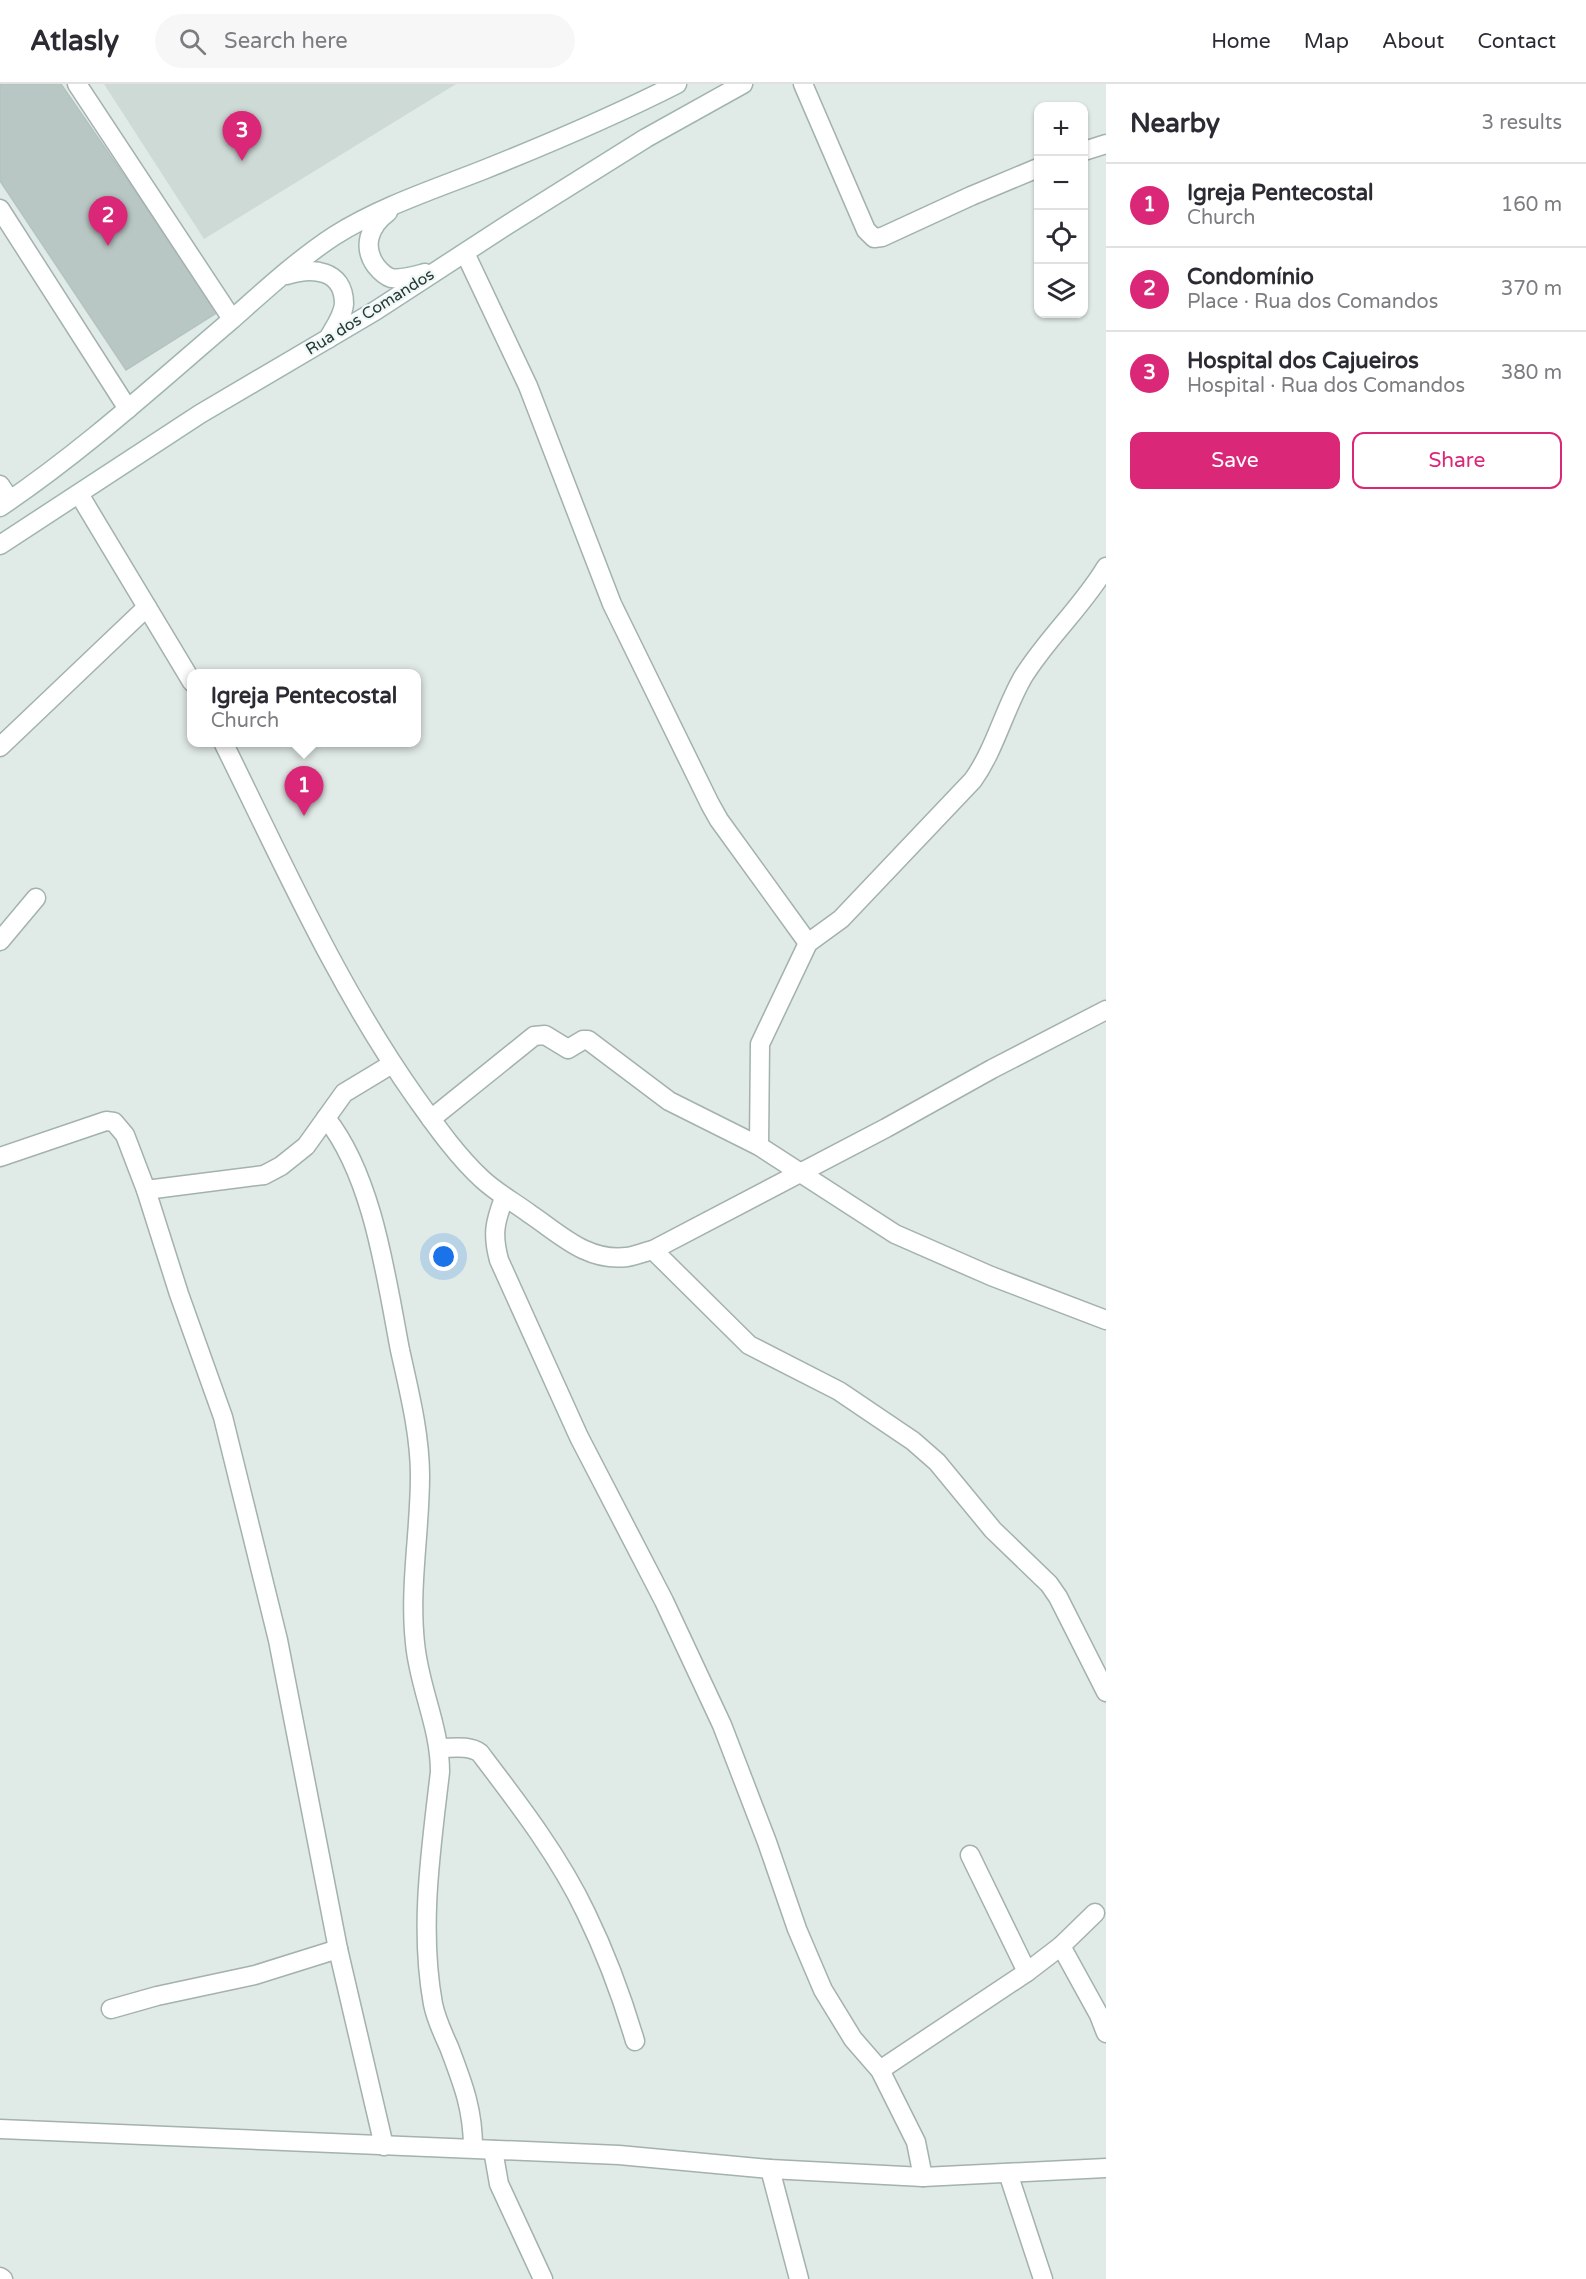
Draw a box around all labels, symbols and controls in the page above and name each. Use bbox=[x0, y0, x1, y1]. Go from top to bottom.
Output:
search box bbox=[155, 14, 575, 68]
text: Atlasly bbox=[30, 24, 119, 58]
icon: search bbox=[176, 25, 209, 58]
text: Search here bbox=[224, 28, 348, 54]
text: Home bbox=[1211, 29, 1271, 54]
text: Map bbox=[1304, 29, 1349, 54]
text: About bbox=[1382, 29, 1444, 54]
text: Contact bbox=[1477, 29, 1556, 54]
map controls bbox=[1034, 102, 1088, 318]
button: + bbox=[1034, 102, 1088, 156]
text: Nearby bbox=[1130, 108, 1220, 139]
text: 3 results bbox=[1482, 111, 1562, 135]
pin: 3 bbox=[222, 112, 262, 161]
button: − bbox=[1034, 156, 1088, 210]
text: Igreja Pentecostal bbox=[1187, 180, 1374, 206]
text: 1 bbox=[1143, 193, 1156, 217]
text: 160 m bbox=[1501, 193, 1562, 217]
pin: 2 bbox=[88, 196, 128, 246]
text: Church bbox=[1187, 206, 1255, 230]
button: locate bbox=[1034, 210, 1088, 264]
street label: Rua dos Comandos bbox=[302, 264, 438, 360]
button: layers bbox=[1034, 264, 1088, 318]
text: Condomínio bbox=[1187, 264, 1314, 290]
text: 2 bbox=[1143, 277, 1156, 301]
text: 370 m bbox=[1501, 277, 1562, 301]
text: Place · Rua dos Comandos bbox=[1187, 290, 1438, 314]
text: Hospital dos Cajueiros bbox=[1187, 348, 1419, 374]
text: 3 bbox=[1143, 361, 1156, 385]
text: 380 m bbox=[1501, 361, 1562, 385]
text: Hospital · Rua dos Comandos bbox=[1187, 374, 1465, 398]
button: Save bbox=[1130, 432, 1340, 489]
button: Share bbox=[1352, 432, 1562, 489]
popup bbox=[187, 669, 421, 747]
text: Igreja Pentecostal bbox=[211, 683, 397, 709]
text: Church bbox=[211, 709, 279, 733]
pin: 1 bbox=[284, 766, 324, 816]
your location bbox=[429, 1242, 458, 1271]

